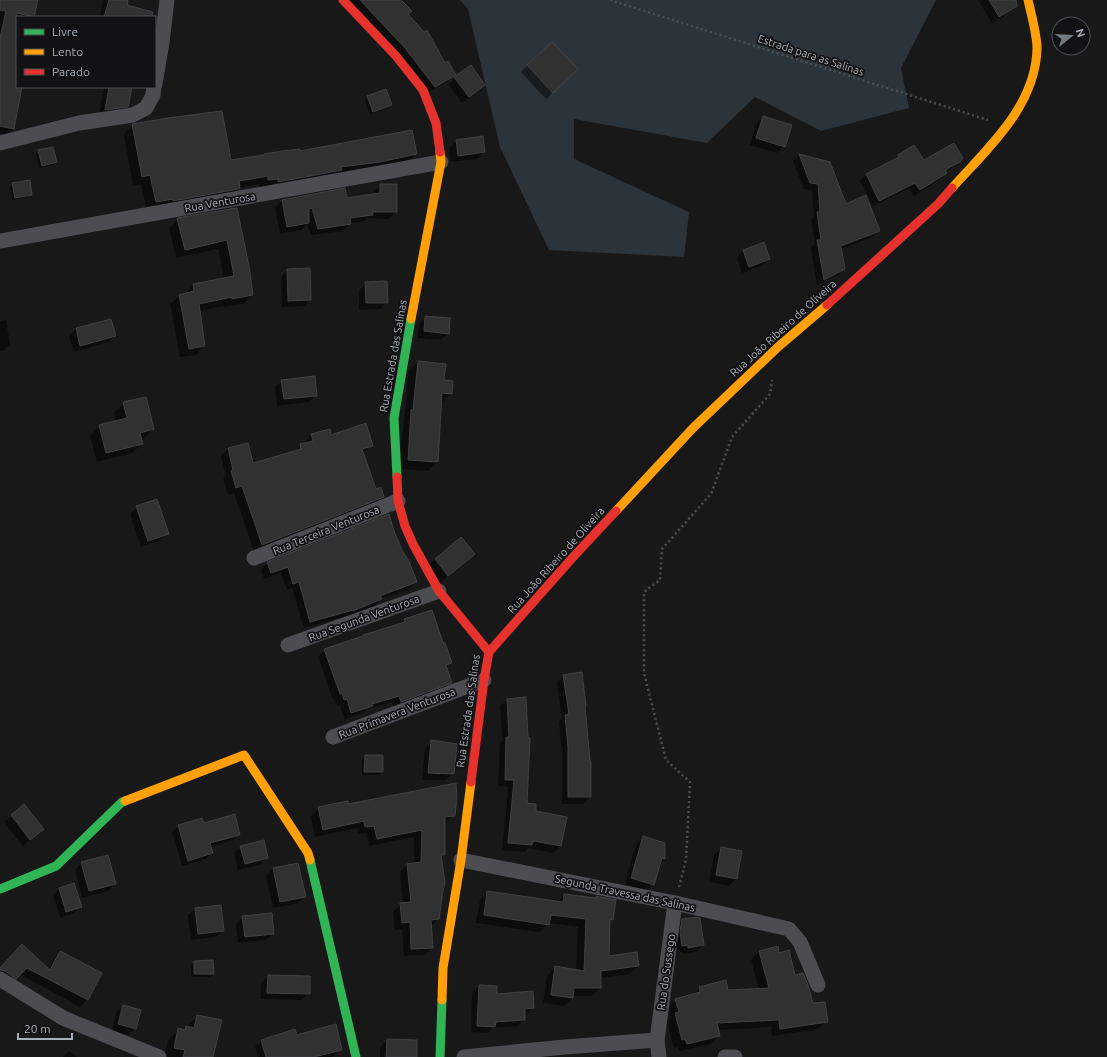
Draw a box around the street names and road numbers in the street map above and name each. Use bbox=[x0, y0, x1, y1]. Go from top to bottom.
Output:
street label: Estrada para as Salinas bbox=[756, 32, 866, 78]
street label: Rua Venturosa bbox=[184, 190, 256, 214]
street label: Rua João Ribeiro de Oliveira bbox=[727, 277, 839, 379]
street label: Rua Estrada das Salinas bbox=[377, 299, 409, 413]
street label: Rua Terceira Venturosa bbox=[271, 503, 381, 557]
street label: Rua João Ribeiro de Oliveira bbox=[505, 504, 607, 616]
street label: Rua Segunda Venturosa bbox=[307, 592, 421, 644]
street label: Rua Estrada das Salinas bbox=[454, 653, 482, 768]
street label: Rua Primavera Venturosa bbox=[337, 685, 457, 741]
street label: Segunda Travessa das Salinas bbox=[554, 872, 696, 914]
street label: Rua do Sussego bbox=[655, 933, 677, 1011]

